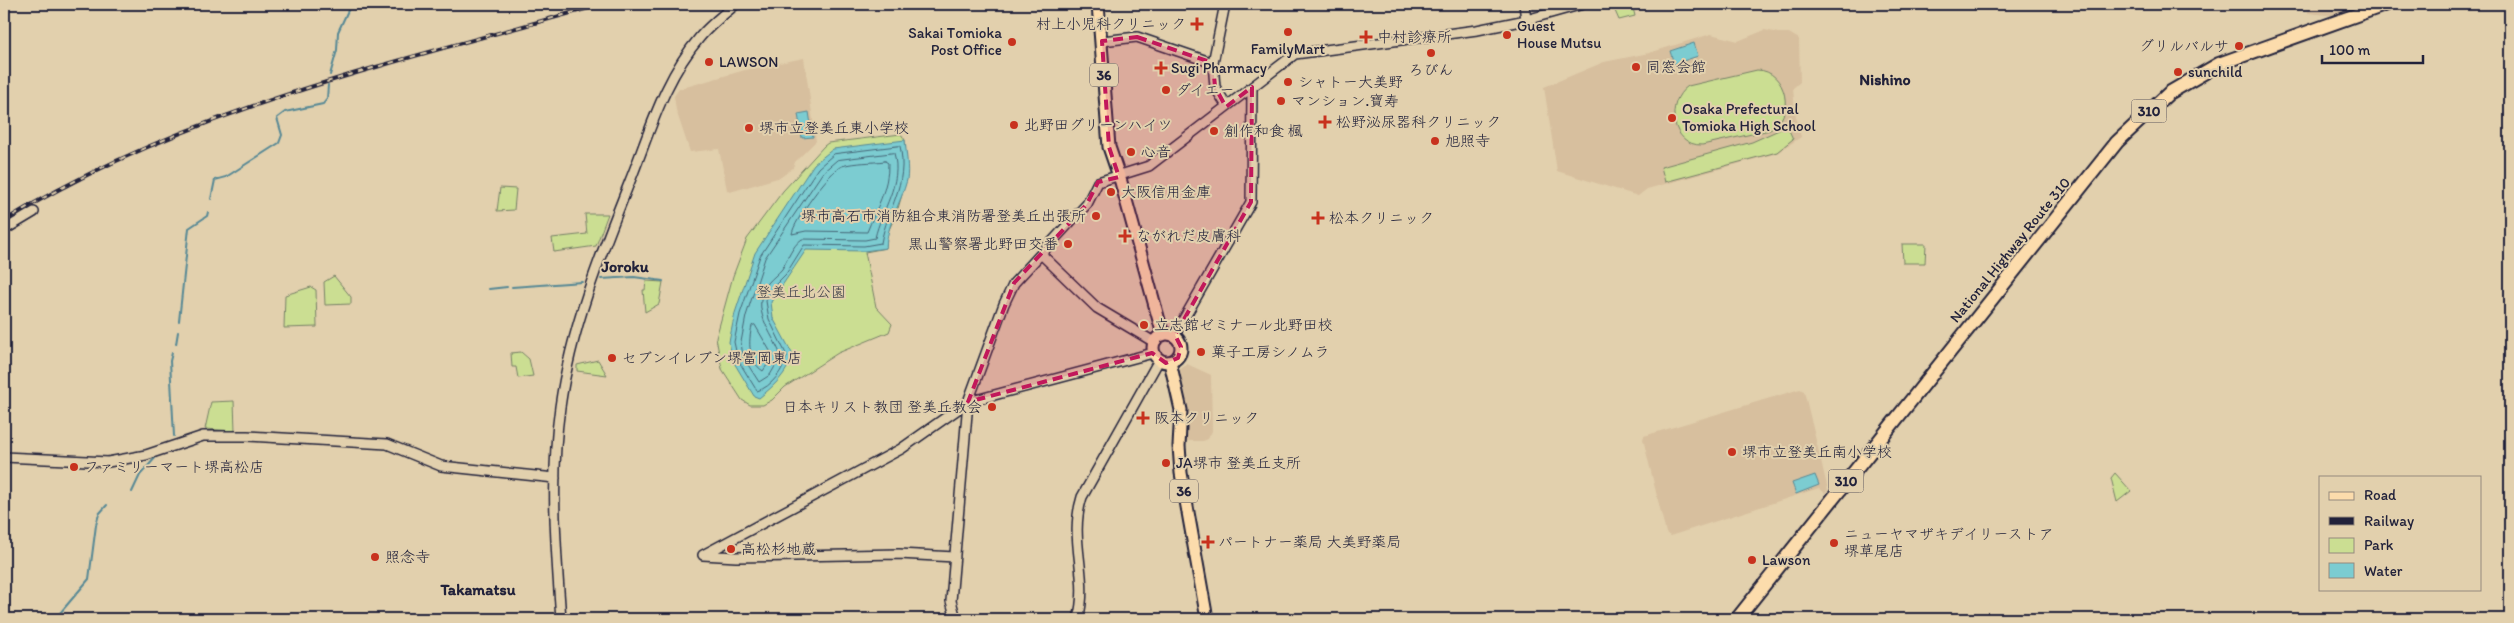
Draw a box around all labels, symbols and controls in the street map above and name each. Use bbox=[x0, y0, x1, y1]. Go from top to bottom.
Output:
place label: 村上小児科クリニック bbox=[1036, 15, 1186, 33]
marker: 村上小児科クリニック bbox=[1190, 17, 1204, 31]
place label: Guest House Mutsu bbox=[1517, 17, 1601, 52]
place label: Sakai Tomioka Post Office bbox=[908, 24, 1002, 59]
marker: FamilyMart bbox=[1282, 26, 1294, 38]
place label: 中村診療所 bbox=[1377, 28, 1452, 46]
marker: Guest House Mutsu bbox=[1501, 29, 1513, 41]
marker: 中村診療所 bbox=[1359, 30, 1373, 44]
scale bar bbox=[2322, 32, 2423, 64]
marker: Sakai Tomioka Post Office bbox=[1006, 36, 1018, 48]
place label: グリルバルサ bbox=[2139, 37, 2229, 55]
place label: FamilyMart bbox=[1251, 40, 1326, 58]
marker: グリルバルサ bbox=[2233, 40, 2245, 52]
text: 100 m bbox=[2329, 41, 2371, 59]
marker: ろびん bbox=[1425, 47, 1437, 59]
place label: LAWSON bbox=[719, 53, 778, 71]
marker: LAWSON bbox=[703, 56, 715, 68]
place label: 同窓会館 bbox=[1646, 58, 1706, 76]
place label: Sugi Pharmacy bbox=[1171, 59, 1267, 77]
place label: ろびん bbox=[1408, 61, 1454, 79]
marker: 同窓会館 bbox=[1630, 61, 1642, 73]
marker: Sugi Pharmacy bbox=[1155, 62, 1167, 74]
place label: sunchild bbox=[2188, 63, 2242, 81]
road number: 36 bbox=[1090, 64, 1118, 86]
marker: sunchild bbox=[2172, 66, 2184, 78]
district label: Nishino bbox=[1859, 70, 1911, 89]
place label: シャトー大美野 bbox=[1298, 73, 1403, 91]
marker: シャトー大美野 bbox=[1282, 76, 1294, 88]
place label: ダイエー bbox=[1176, 81, 1235, 99]
marker: ダイエー bbox=[1160, 84, 1172, 96]
place label: マンション.寶寿 bbox=[1291, 92, 1399, 110]
marker: マンション.寶寿 bbox=[1275, 95, 1287, 107]
place label: Osaka Prefectural Tomioka High School bbox=[1682, 100, 1816, 135]
road number: 310 bbox=[2132, 100, 2166, 122]
marker: Osaka Prefectural Tomioka High School bbox=[1666, 112, 1678, 124]
place label: 松野泌尿器科クリニック bbox=[1336, 113, 1501, 131]
marker: 松野泌尿器科クリニック bbox=[1318, 115, 1332, 129]
place label: 北野田グリーンハイツ bbox=[1024, 116, 1173, 134]
place label: 堺市立登美丘東小学校 bbox=[759, 119, 909, 137]
marker: 北野田グリーンハイツ bbox=[1008, 119, 1020, 131]
marker: 堺市立登美丘東小学校 bbox=[743, 122, 755, 134]
place label: 創作和食 楓 bbox=[1224, 122, 1302, 140]
marker: 創作和食 楓 bbox=[1208, 125, 1220, 137]
place label: 旭照寺 bbox=[1445, 132, 1490, 150]
marker: 旭照寺 bbox=[1429, 135, 1441, 147]
place label: 心音 bbox=[1141, 143, 1171, 161]
marker: 心音 bbox=[1125, 146, 1137, 158]
street label: National Highway Route 310 bbox=[1946, 174, 2074, 326]
place label: 大阪信用金庫 bbox=[1121, 183, 1211, 201]
marker: 大阪信用金庫 bbox=[1105, 186, 1117, 198]
place label: 堺市高石市消防組合東消防署登美丘出張所 bbox=[801, 207, 1086, 225]
place label: 松本クリニック bbox=[1329, 209, 1434, 227]
marker: 堺市高石市消防組合東消防署登美丘出張所 bbox=[1090, 210, 1102, 222]
marker: 松本クリニック bbox=[1311, 211, 1325, 225]
place label: ながれだ皮膚科 bbox=[1136, 227, 1241, 245]
marker: ながれだ皮膚科 bbox=[1118, 229, 1132, 243]
place label: 黒山警察署北野田交番 bbox=[908, 235, 1058, 253]
marker: 黒山警察署北野田交番 bbox=[1062, 238, 1074, 250]
district label: Joroku bbox=[600, 257, 649, 276]
park label: 登美丘北公園 bbox=[756, 283, 846, 301]
place label: 立志館ゼミナール北野田校 bbox=[1154, 316, 1333, 334]
marker: 立志館ゼミナール北野田校 bbox=[1138, 319, 1150, 331]
place label: 菓子工房シノムラ bbox=[1211, 343, 1330, 361]
marker: 菓子工房シノムラ bbox=[1195, 346, 1207, 358]
place label: セブンイレブン堺富岡東店 bbox=[622, 349, 802, 367]
marker: セブンイレブン堺富岡東店 bbox=[606, 352, 618, 364]
place label: 日本キリスト教団 登美丘教会 bbox=[782, 398, 982, 416]
marker: 日本キリスト教団 登美丘教会 bbox=[986, 401, 998, 413]
place label: 阪本クリニック bbox=[1154, 409, 1259, 427]
marker: 阪本クリニック bbox=[1136, 411, 1150, 425]
place label: 堺市立登美丘南小学校 bbox=[1742, 443, 1892, 461]
marker: 堺市立登美丘南小学校 bbox=[1726, 446, 1738, 458]
place label: JA堺市 登美丘支所 bbox=[1176, 454, 1301, 472]
marker: JA堺市 登美丘支所 bbox=[1160, 457, 1172, 469]
place label: ファミリーマート堺高松店 bbox=[84, 458, 264, 476]
marker: ファミリーマート堺高松店 bbox=[68, 461, 80, 473]
road number: 310 bbox=[1828, 470, 1864, 492]
legend bbox=[2319, 476, 2482, 590]
road number: 36 bbox=[1170, 480, 1198, 502]
text: Road bbox=[2364, 486, 2397, 504]
text: Railway bbox=[2364, 512, 2414, 530]
place label: ニューヤマザキデイリーストア 堺草尾店 bbox=[1844, 525, 2054, 560]
place label: パートナー薬局 大美野薬局 bbox=[1218, 533, 1401, 551]
marker: パートナー薬局 大美野薬局 bbox=[1202, 536, 1214, 548]
text: Park bbox=[2364, 536, 2394, 554]
marker: ニューヤマザキデイリーストア 堺草尾店 bbox=[1828, 537, 1840, 549]
place label: 高松杉地蔵 bbox=[741, 540, 816, 558]
marker: 高松杉地蔵 bbox=[725, 543, 737, 555]
place label: 照念寺 bbox=[385, 548, 430, 566]
marker: 照念寺 bbox=[369, 551, 381, 563]
place label: Lawson bbox=[1762, 551, 1811, 569]
marker: Lawson bbox=[1746, 554, 1758, 566]
text: Water bbox=[2364, 562, 2403, 580]
district label: Takamatsu bbox=[439, 580, 516, 599]

